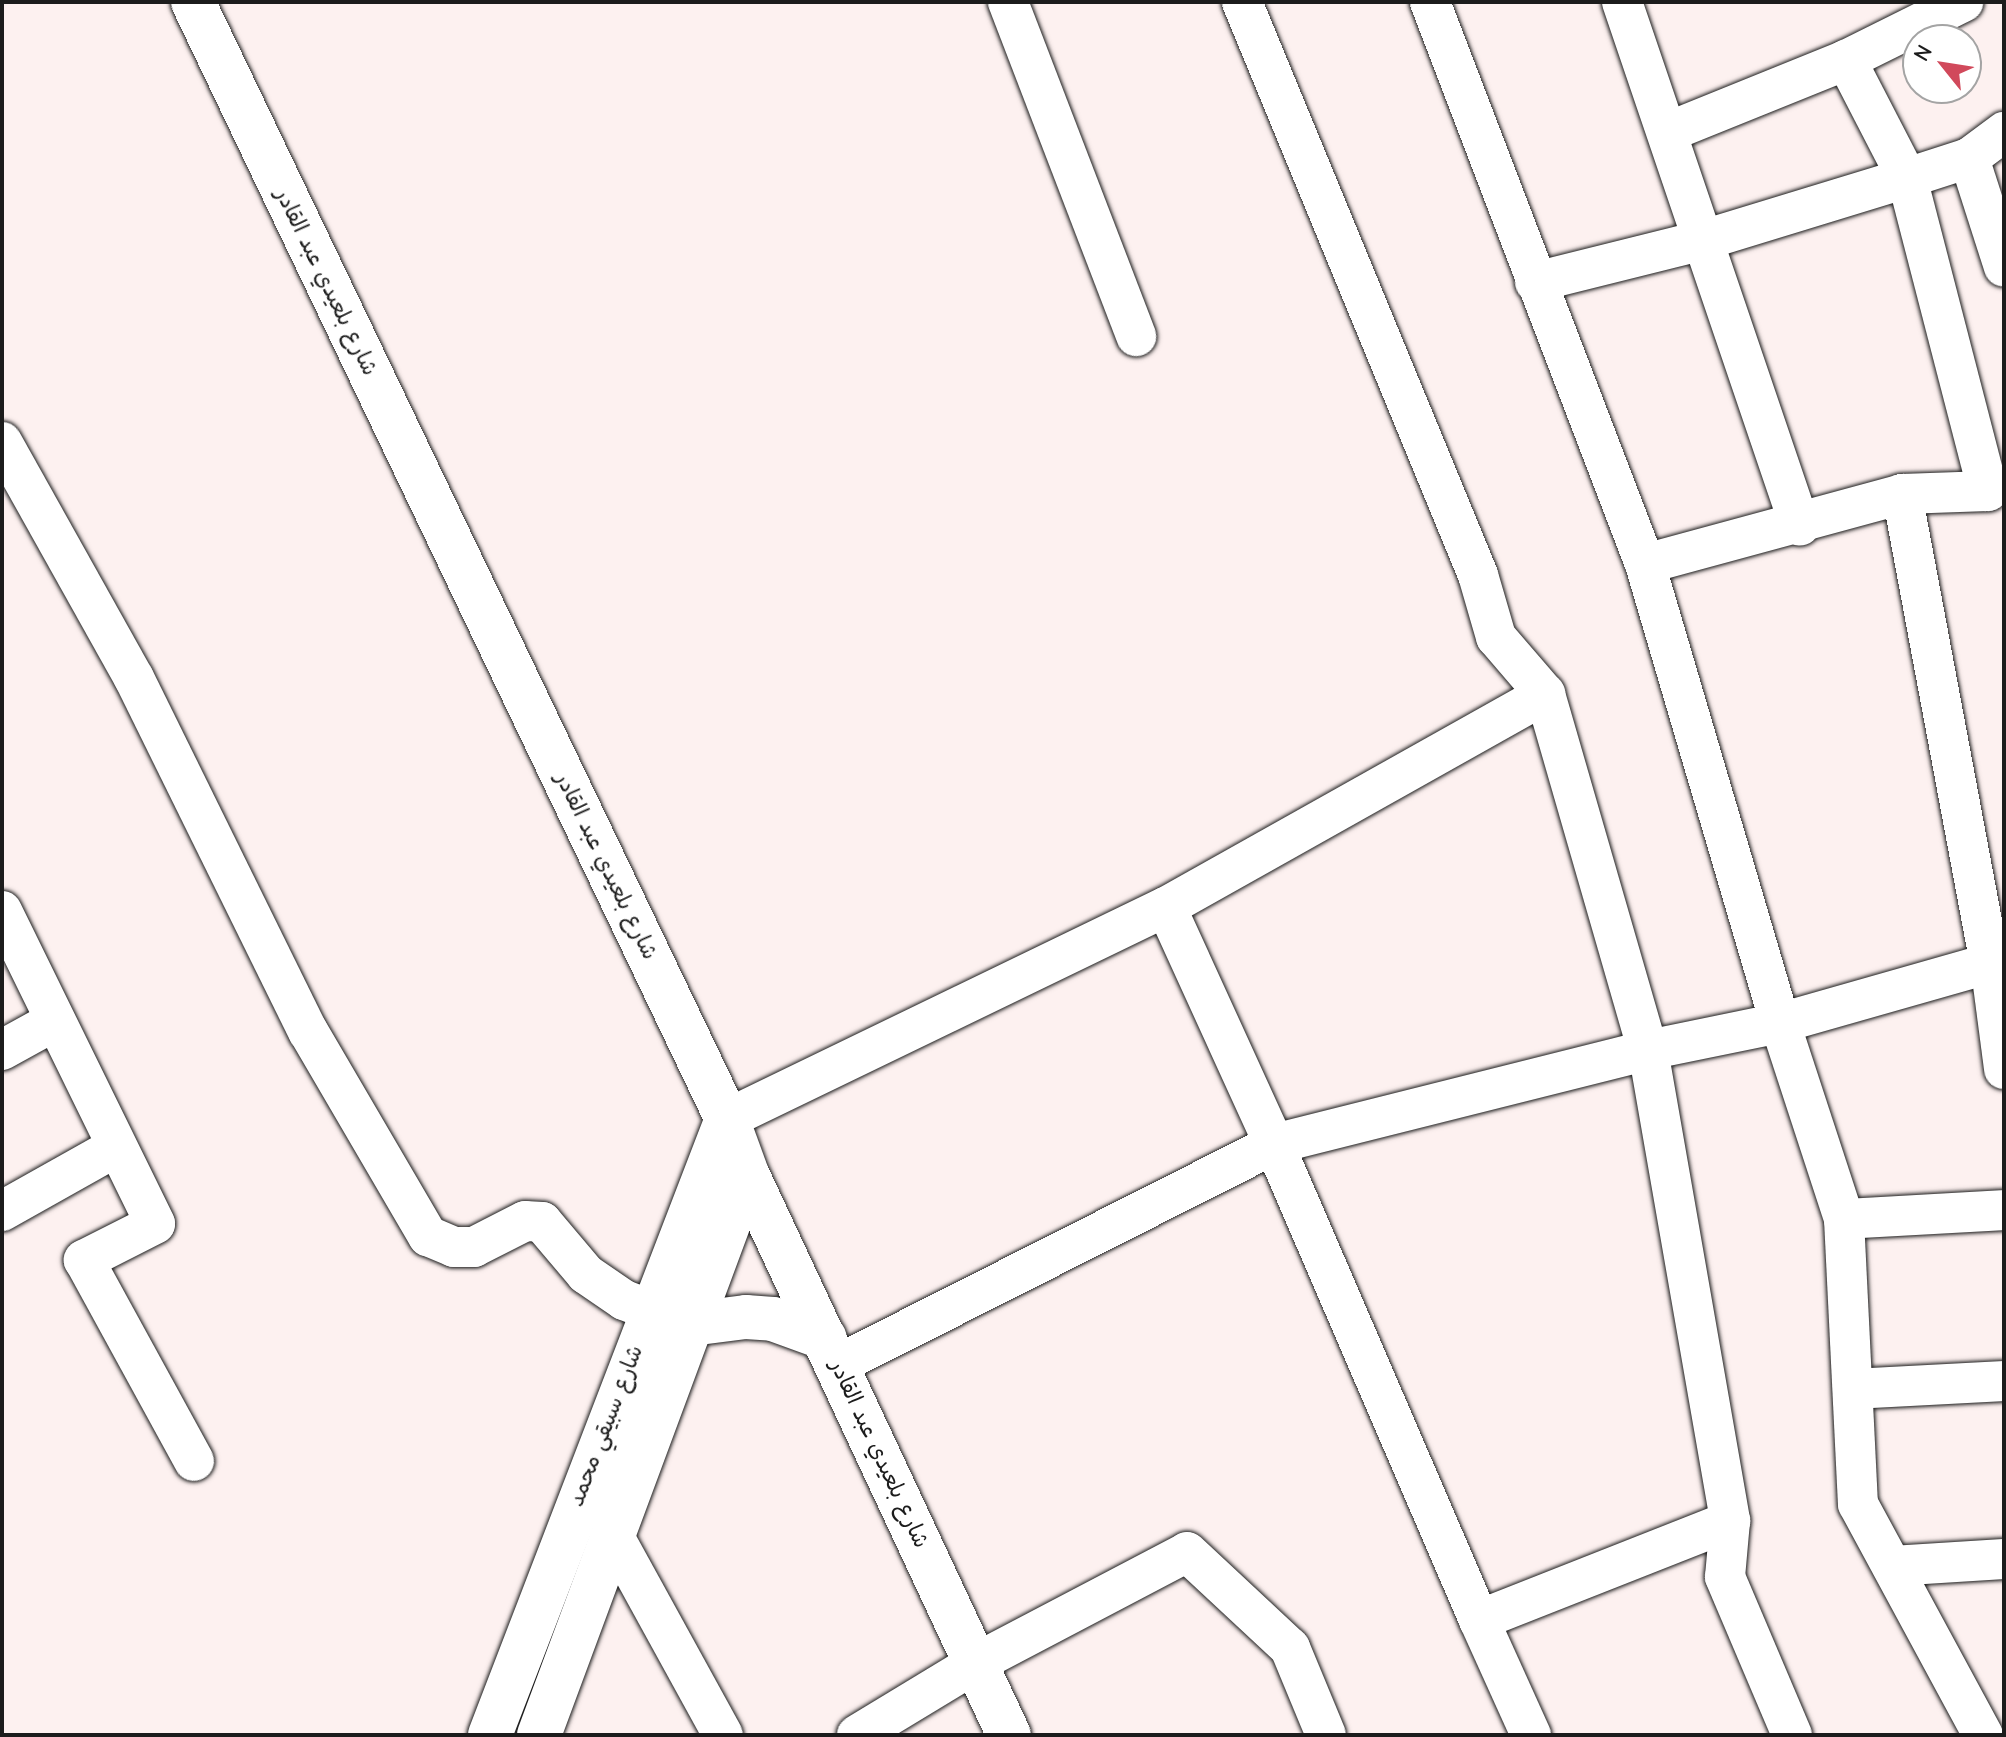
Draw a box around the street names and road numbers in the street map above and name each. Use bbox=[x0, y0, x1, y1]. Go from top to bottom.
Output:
street label: شارع بلعيدي عبد القادر bbox=[269, 184, 383, 380]
street label: شارع بلعيدي عبد القادر bbox=[549, 768, 663, 964]
street label: شارع سبيقي محمد bbox=[563, 1342, 649, 1510]
street label: شارع بلعيدي عبد القادر bbox=[824, 1356, 934, 1552]

